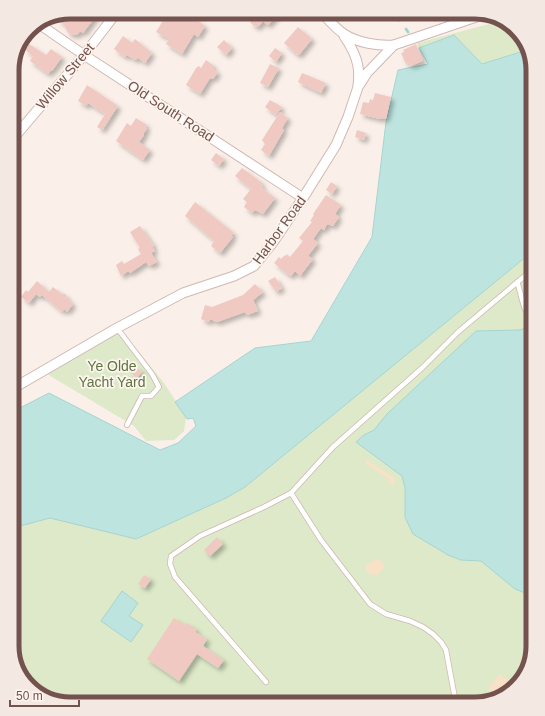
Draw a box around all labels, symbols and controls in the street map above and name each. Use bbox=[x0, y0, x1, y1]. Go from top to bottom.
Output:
street label: Willow Street bbox=[33, 39, 97, 112]
street label: Old South Road bbox=[125, 77, 217, 145]
street label: Harbor Road bbox=[249, 193, 309, 267]
park label: Ye Olde Yacht Yard bbox=[79, 358, 145, 390]
scale bar bbox=[10, 682, 79, 708]
text: 50 m bbox=[16, 689, 43, 703]

